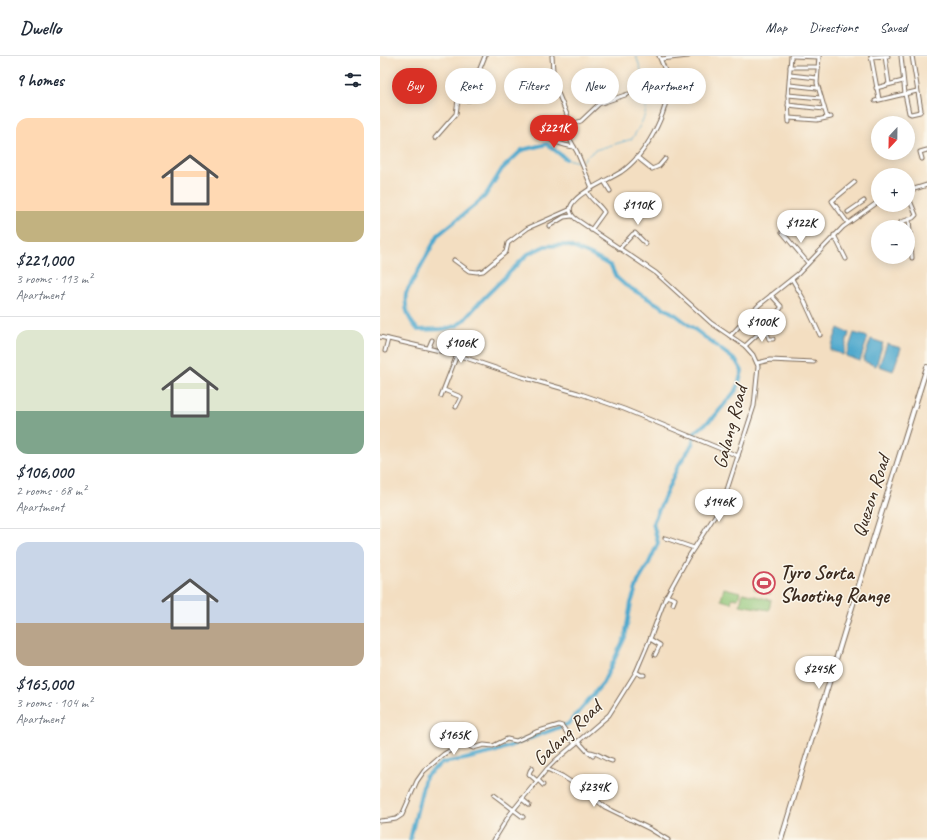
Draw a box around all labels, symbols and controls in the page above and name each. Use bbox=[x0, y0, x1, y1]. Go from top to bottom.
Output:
text: Dwello bbox=[20, 16, 61, 40]
text: Map bbox=[766, 19, 787, 36]
text: Directions bbox=[809, 19, 858, 36]
text: Saved bbox=[880, 19, 907, 36]
chip: Buy bbox=[392, 68, 437, 104]
chip: Rent bbox=[445, 68, 496, 104]
chip: Filters bbox=[504, 68, 563, 104]
chip: New bbox=[571, 68, 619, 104]
chip: Apartment bbox=[627, 68, 706, 104]
icon: filters bbox=[342, 69, 364, 91]
text: 9 homes bbox=[16, 70, 64, 91]
pin: $221K bbox=[526, 115, 582, 149]
north arrow bbox=[871, 116, 915, 160]
map controls bbox=[871, 116, 915, 264]
text: $221K bbox=[539, 120, 569, 136]
icon: home bbox=[154, 144, 226, 216]
button: + bbox=[871, 168, 915, 212]
pin: $110K bbox=[610, 192, 666, 226]
text: $110K bbox=[623, 197, 653, 213]
pin: $122K bbox=[773, 210, 829, 244]
text: $122K bbox=[786, 215, 816, 231]
button: − bbox=[871, 220, 915, 264]
text: $221,000 bbox=[16, 250, 73, 271]
text: 3 rooms · 113 m² bbox=[16, 271, 92, 287]
text: Apartment bbox=[16, 287, 64, 303]
pin: $100K bbox=[734, 309, 790, 343]
text: $100K bbox=[747, 314, 777, 330]
pin: $106K bbox=[433, 330, 489, 364]
text: $106K bbox=[446, 335, 476, 351]
icon: home bbox=[154, 356, 226, 428]
street label: Galang Road bbox=[707, 380, 754, 471]
street label: Quezon Road bbox=[846, 449, 897, 540]
text: $106,000 bbox=[16, 462, 73, 483]
text: 2 rooms · 68 m² bbox=[16, 483, 86, 499]
pin: $146K bbox=[691, 489, 747, 523]
text: $146K bbox=[704, 494, 734, 510]
text: Apartment bbox=[16, 499, 64, 515]
place label: Tyro Sorta Shooting Range bbox=[780, 560, 890, 608]
icon: home bbox=[154, 568, 226, 640]
sports icon: Tyro Sorta Shooting Range bbox=[751, 570, 777, 596]
pin: $245K bbox=[791, 656, 847, 690]
text: $245K bbox=[804, 661, 834, 677]
text: $165,000 bbox=[16, 674, 73, 695]
street label: Galang Road bbox=[527, 693, 609, 771]
text: 3 rooms · 104 m² bbox=[16, 695, 92, 711]
text: Apartment bbox=[16, 711, 64, 727]
pin: $165K bbox=[426, 722, 482, 756]
text: $165K bbox=[439, 727, 469, 743]
pin: $234K bbox=[566, 774, 622, 808]
text: $234K bbox=[579, 779, 609, 795]

